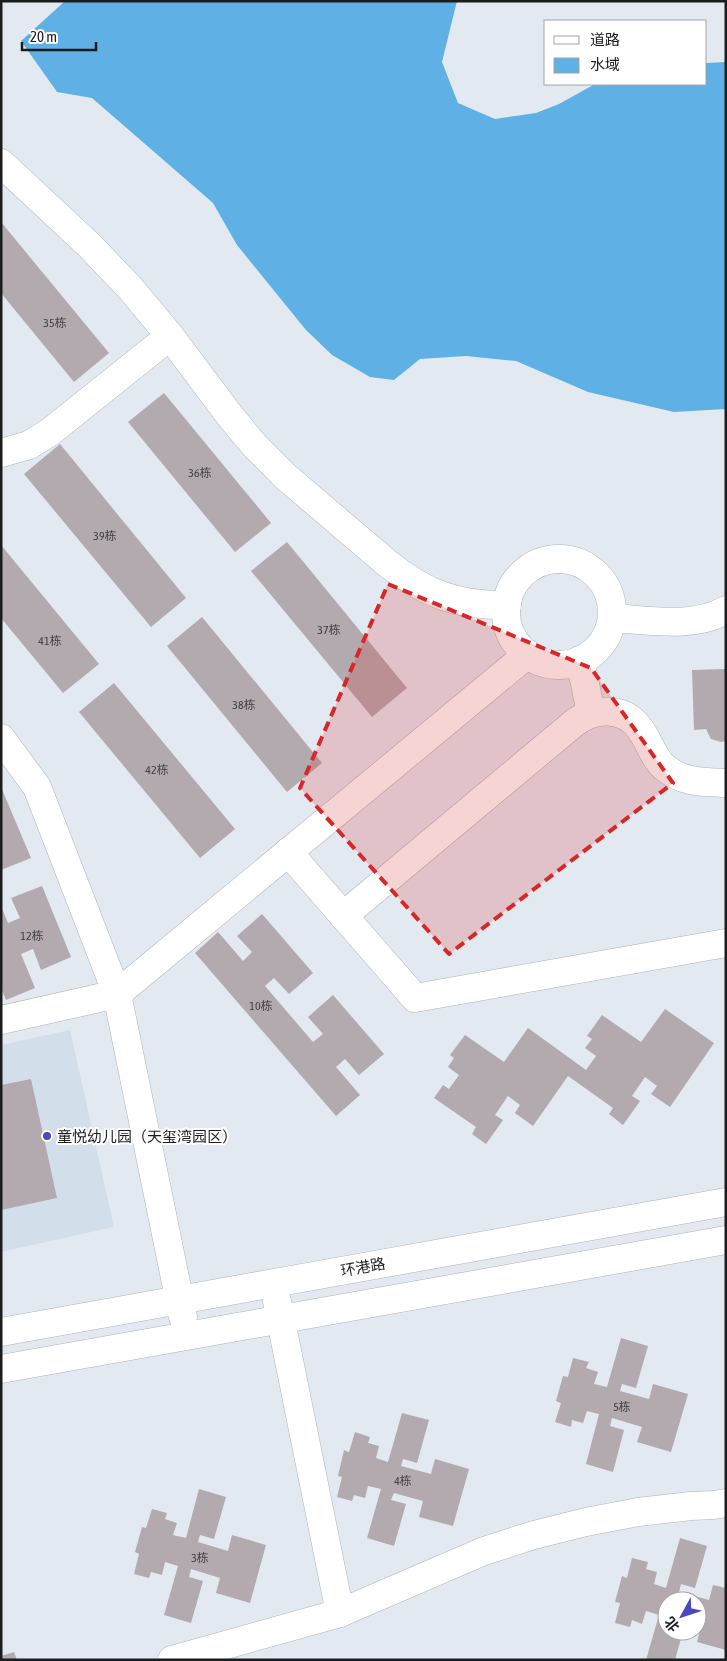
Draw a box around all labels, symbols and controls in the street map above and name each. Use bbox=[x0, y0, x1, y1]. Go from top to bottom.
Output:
scale bar bbox=[22, 20, 96, 52]
legend bbox=[544, 20, 707, 85]
text: 20 m bbox=[30, 28, 57, 45]
text: 道路 bbox=[590, 31, 620, 48]
text: 水域 bbox=[590, 56, 620, 73]
house number: 35栋 bbox=[43, 316, 67, 330]
house number: 36栋 bbox=[188, 466, 212, 480]
house number: 39栋 bbox=[93, 529, 117, 543]
house number: 37栋 bbox=[317, 623, 341, 637]
house number: 41栋 bbox=[38, 634, 62, 648]
house number: 38栋 bbox=[232, 698, 256, 712]
house number: 42栋 bbox=[145, 763, 169, 777]
house number: 12栋 bbox=[20, 929, 44, 943]
house number: 10栋 bbox=[249, 999, 273, 1013]
place label: 童悦幼儿园（天玺湾园区） bbox=[57, 1128, 237, 1145]
marker: 童悦幼儿园（天玺湾园区） bbox=[41, 1130, 53, 1142]
street label: 环港路 bbox=[339, 1255, 387, 1279]
house number: 5栋 bbox=[613, 1400, 631, 1414]
house number: 4栋 bbox=[394, 1474, 412, 1488]
house number: 3栋 bbox=[191, 1551, 209, 1565]
north arrow bbox=[657, 1591, 707, 1641]
text: 北 bbox=[661, 1614, 683, 1635]

